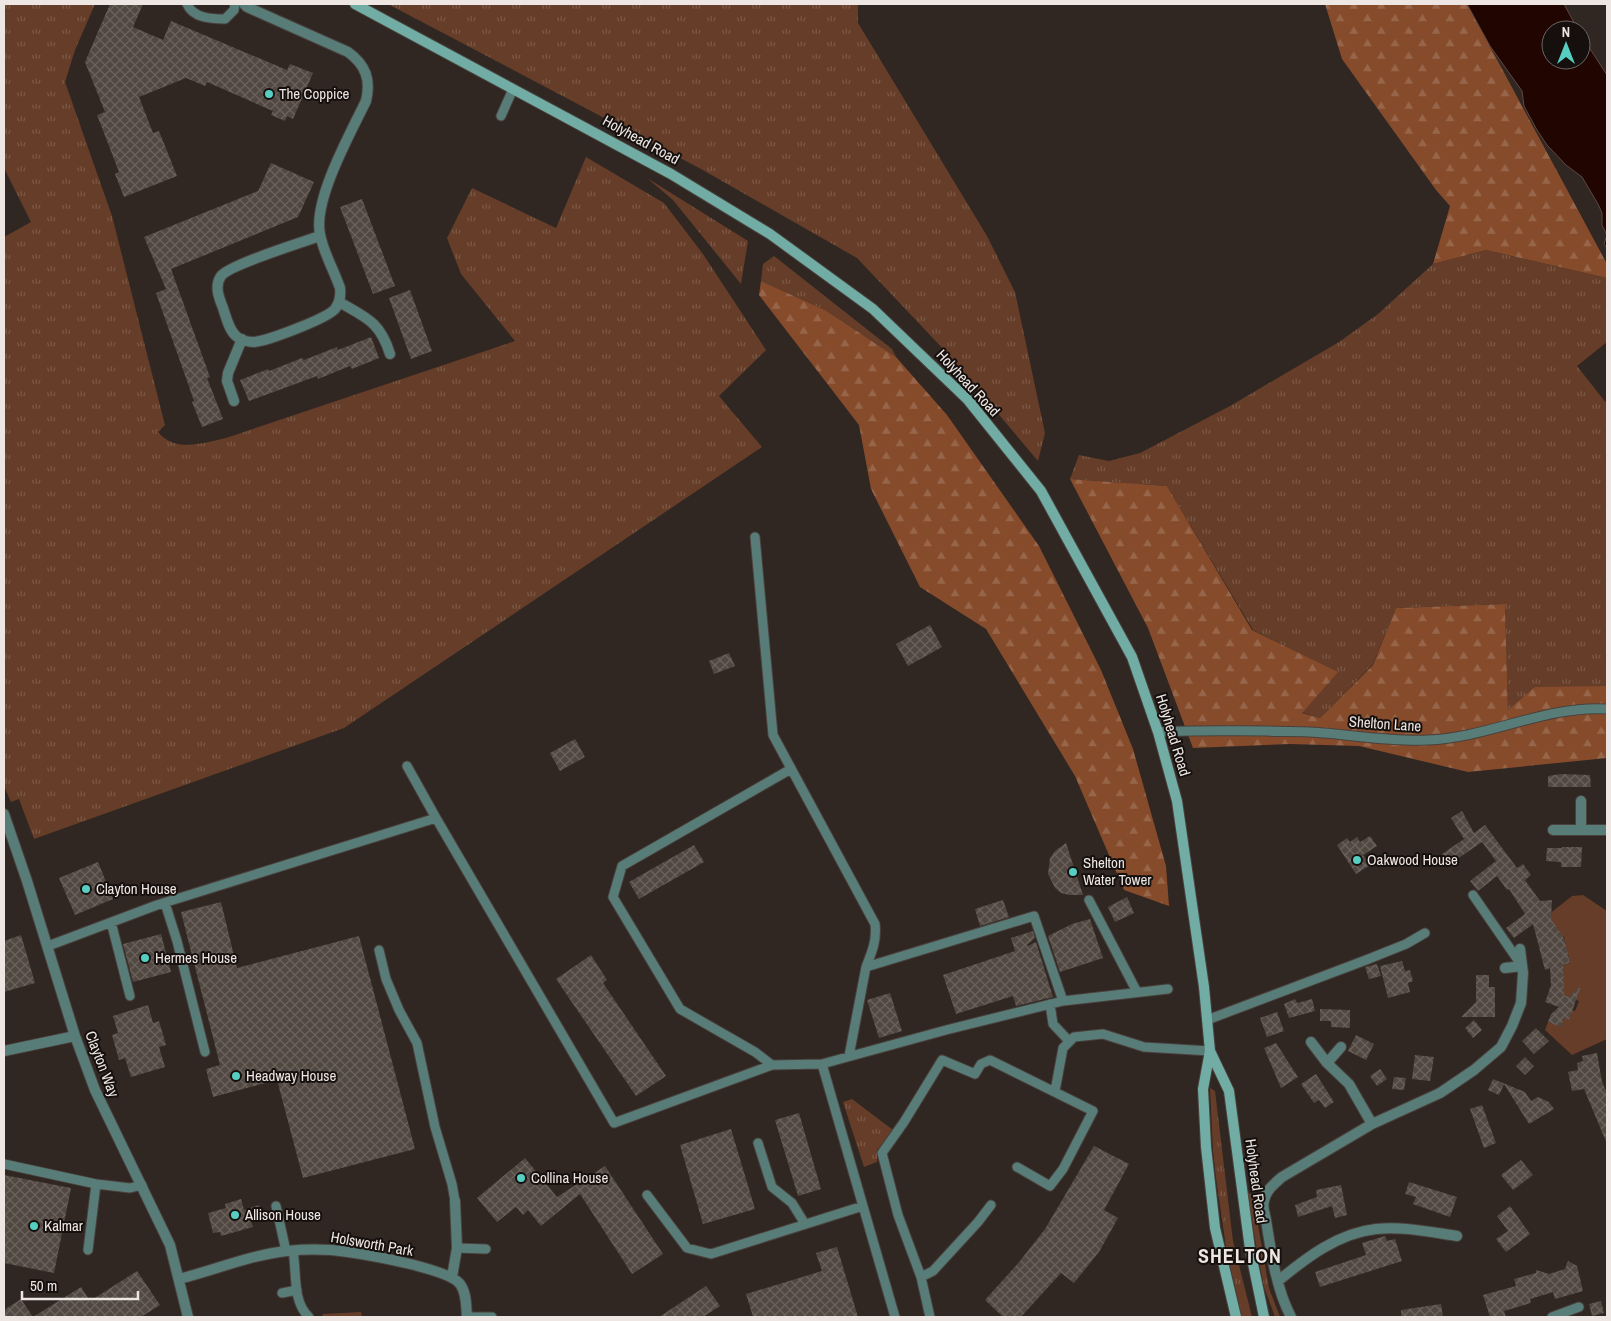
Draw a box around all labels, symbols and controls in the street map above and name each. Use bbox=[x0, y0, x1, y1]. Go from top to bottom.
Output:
north arrow bbox=[1541, 20, 1591, 70]
text: N bbox=[1562, 23, 1570, 41]
place label: The Coppice bbox=[279, 83, 350, 104]
marker: The Coppice bbox=[263, 88, 275, 100]
street label: Holyhead Road bbox=[599, 110, 683, 169]
street label: Holyhead Road bbox=[932, 344, 1005, 421]
street label: Holyhead Road bbox=[1151, 691, 1196, 778]
street label: Shelton Lane bbox=[1348, 710, 1422, 737]
place label: Oakwood House bbox=[1367, 849, 1458, 870]
place label: Shelton Water Tower bbox=[1083, 852, 1151, 890]
marker: Oakwood House bbox=[1351, 854, 1363, 866]
marker: Shelton Water Tower bbox=[1067, 866, 1079, 878]
place label: Clayton House bbox=[96, 878, 177, 899]
marker: Clayton House bbox=[80, 883, 92, 895]
place label: Hermes House bbox=[155, 947, 237, 968]
marker: Hermes House bbox=[139, 952, 151, 964]
street label: Clayton Way bbox=[80, 1028, 125, 1101]
place label: Headway House bbox=[246, 1065, 336, 1086]
marker: Headway House bbox=[230, 1070, 242, 1082]
street label: Holyhead Road bbox=[1240, 1137, 1273, 1224]
place label: Collina House bbox=[531, 1167, 608, 1188]
marker: Collina House bbox=[515, 1172, 527, 1184]
place label: Allison House bbox=[244, 1204, 321, 1225]
marker: Allison House bbox=[229, 1209, 241, 1221]
place label: Kalmar bbox=[44, 1215, 83, 1236]
marker: Kalmar bbox=[28, 1220, 40, 1232]
street label: Holsworth Park bbox=[329, 1226, 416, 1261]
district label: SHELTON bbox=[1198, 1242, 1282, 1269]
scale bar bbox=[22, 1268, 139, 1300]
text: 50 m bbox=[30, 1275, 57, 1296]

